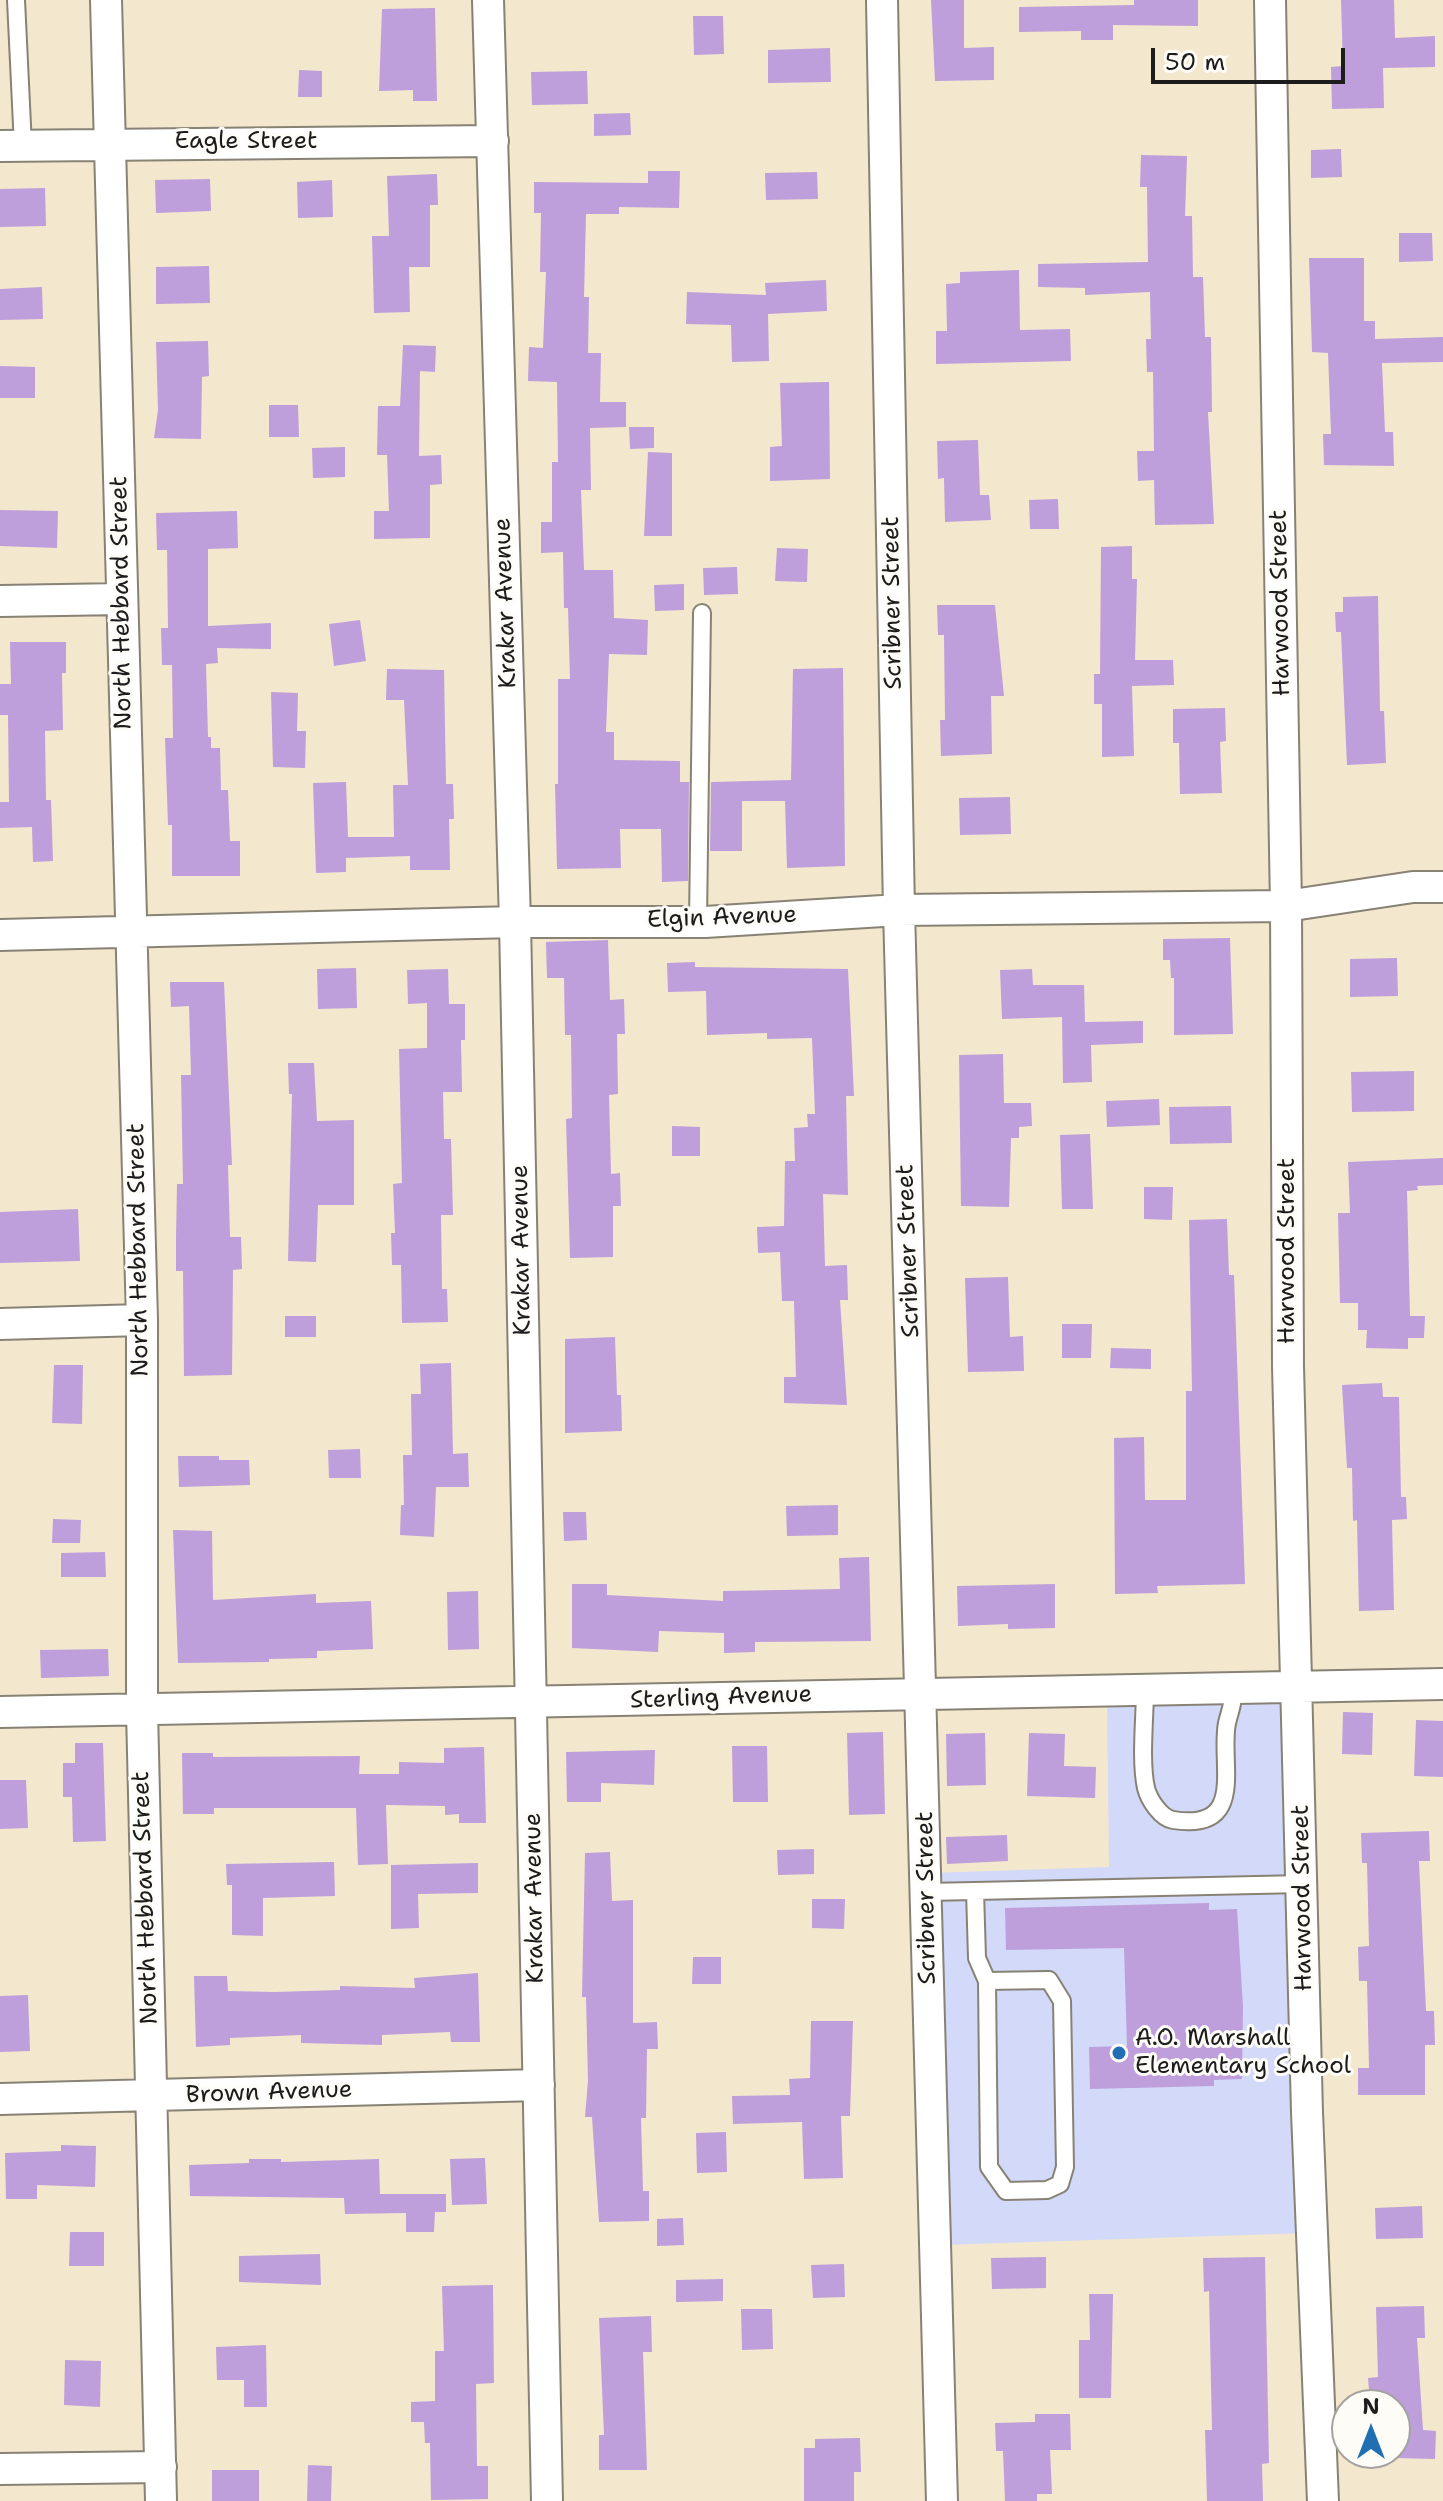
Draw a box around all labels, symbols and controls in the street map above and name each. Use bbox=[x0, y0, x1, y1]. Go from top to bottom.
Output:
scale bar bbox=[1155, 32, 1349, 82]
text: 50 m bbox=[1165, 46, 1225, 78]
street label: Eagle Street bbox=[174, 128, 318, 156]
street label: North Hebbard Street bbox=[105, 476, 139, 730]
street label: Harwood Street bbox=[1265, 509, 1297, 697]
street label: Scribner Street bbox=[877, 516, 909, 690]
street label: Krakar Avenue bbox=[489, 517, 523, 689]
street label: Elgin Avenue bbox=[647, 901, 797, 935]
street label: North Hebbard Street bbox=[122, 1123, 156, 1377]
street label: Harwood Street bbox=[1274, 1158, 1302, 1344]
street label: Krakar Avenue bbox=[506, 1164, 538, 1336]
street label: Scribner Street bbox=[892, 1164, 926, 1338]
street label: Sterling Avenue bbox=[629, 1680, 813, 1716]
street label: North Hebbard Street bbox=[127, 1771, 165, 2025]
street label: Harwood Street bbox=[1287, 1804, 1319, 1992]
street label: Scribner Street bbox=[911, 1811, 943, 1985]
street label: Krakar Avenue bbox=[519, 1812, 551, 1984]
place label: A.O. Marshall Elementary School bbox=[1135, 2025, 1351, 2081]
marker: A.O. Marshall Elementary School bbox=[1110, 2044, 1128, 2062]
street label: Brown Avenue bbox=[185, 2076, 353, 2110]
north arrow bbox=[1331, 2389, 1411, 2469]
text: N bbox=[1362, 2392, 1380, 2421]

